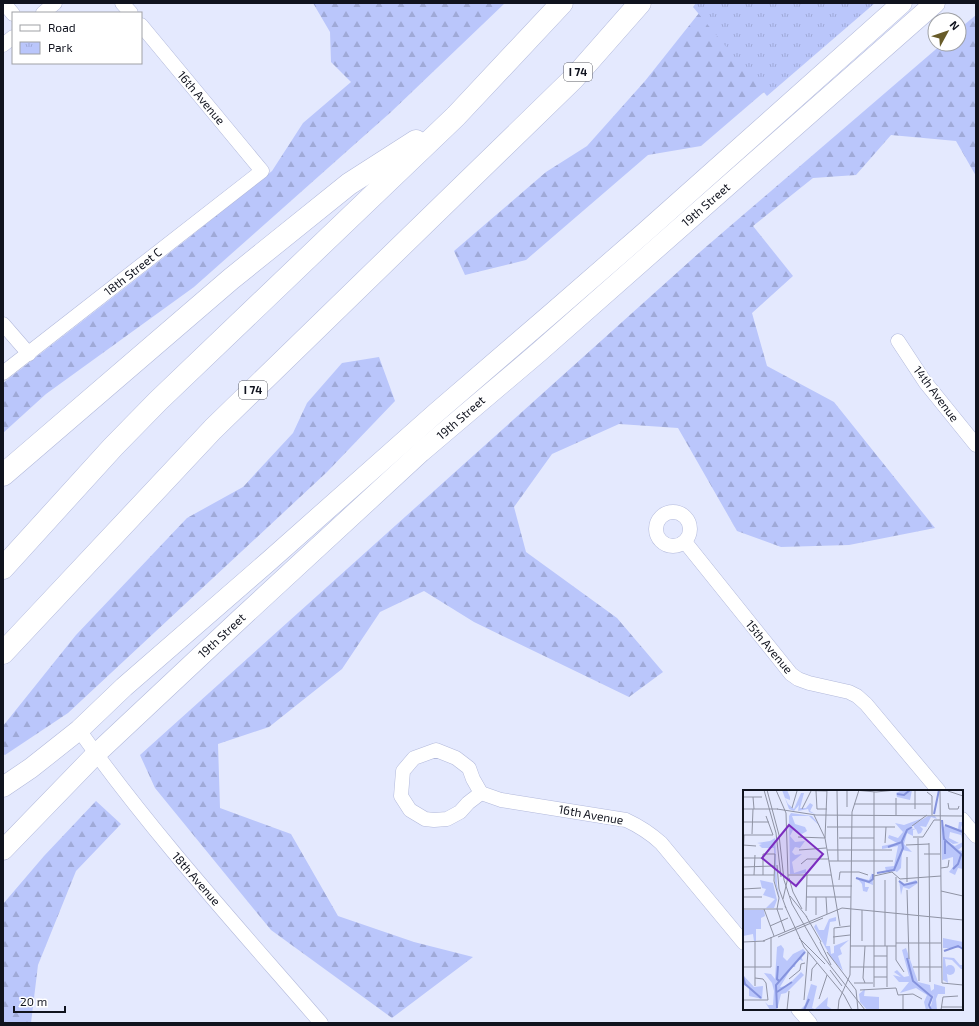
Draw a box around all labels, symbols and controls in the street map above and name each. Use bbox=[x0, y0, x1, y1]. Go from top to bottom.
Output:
legend bbox=[12, 12, 142, 64]
north arrow bbox=[927, 12, 967, 52]
text: N bbox=[948, 18, 963, 33]
text: Road bbox=[48, 20, 76, 34]
text: Park bbox=[48, 40, 73, 54]
road number: I 74 bbox=[564, 63, 592, 81]
street label: 16th Avenue bbox=[175, 68, 228, 127]
street label: 19th Street bbox=[678, 179, 733, 229]
street label: 18th Street C bbox=[101, 244, 164, 298]
street label: 14th Avenue bbox=[911, 363, 962, 424]
road number: I 74 bbox=[239, 381, 267, 399]
street label: 19th Street bbox=[433, 392, 488, 442]
street label: 19th Street bbox=[195, 610, 248, 661]
street label: 15th Avenue bbox=[743, 617, 796, 676]
inset map bbox=[743, 790, 963, 1010]
street label: 16th Avenue bbox=[558, 801, 625, 827]
street label: 18th Avenue bbox=[170, 849, 224, 908]
scale bar bbox=[14, 988, 65, 1014]
text: 20 m bbox=[20, 994, 47, 1008]

